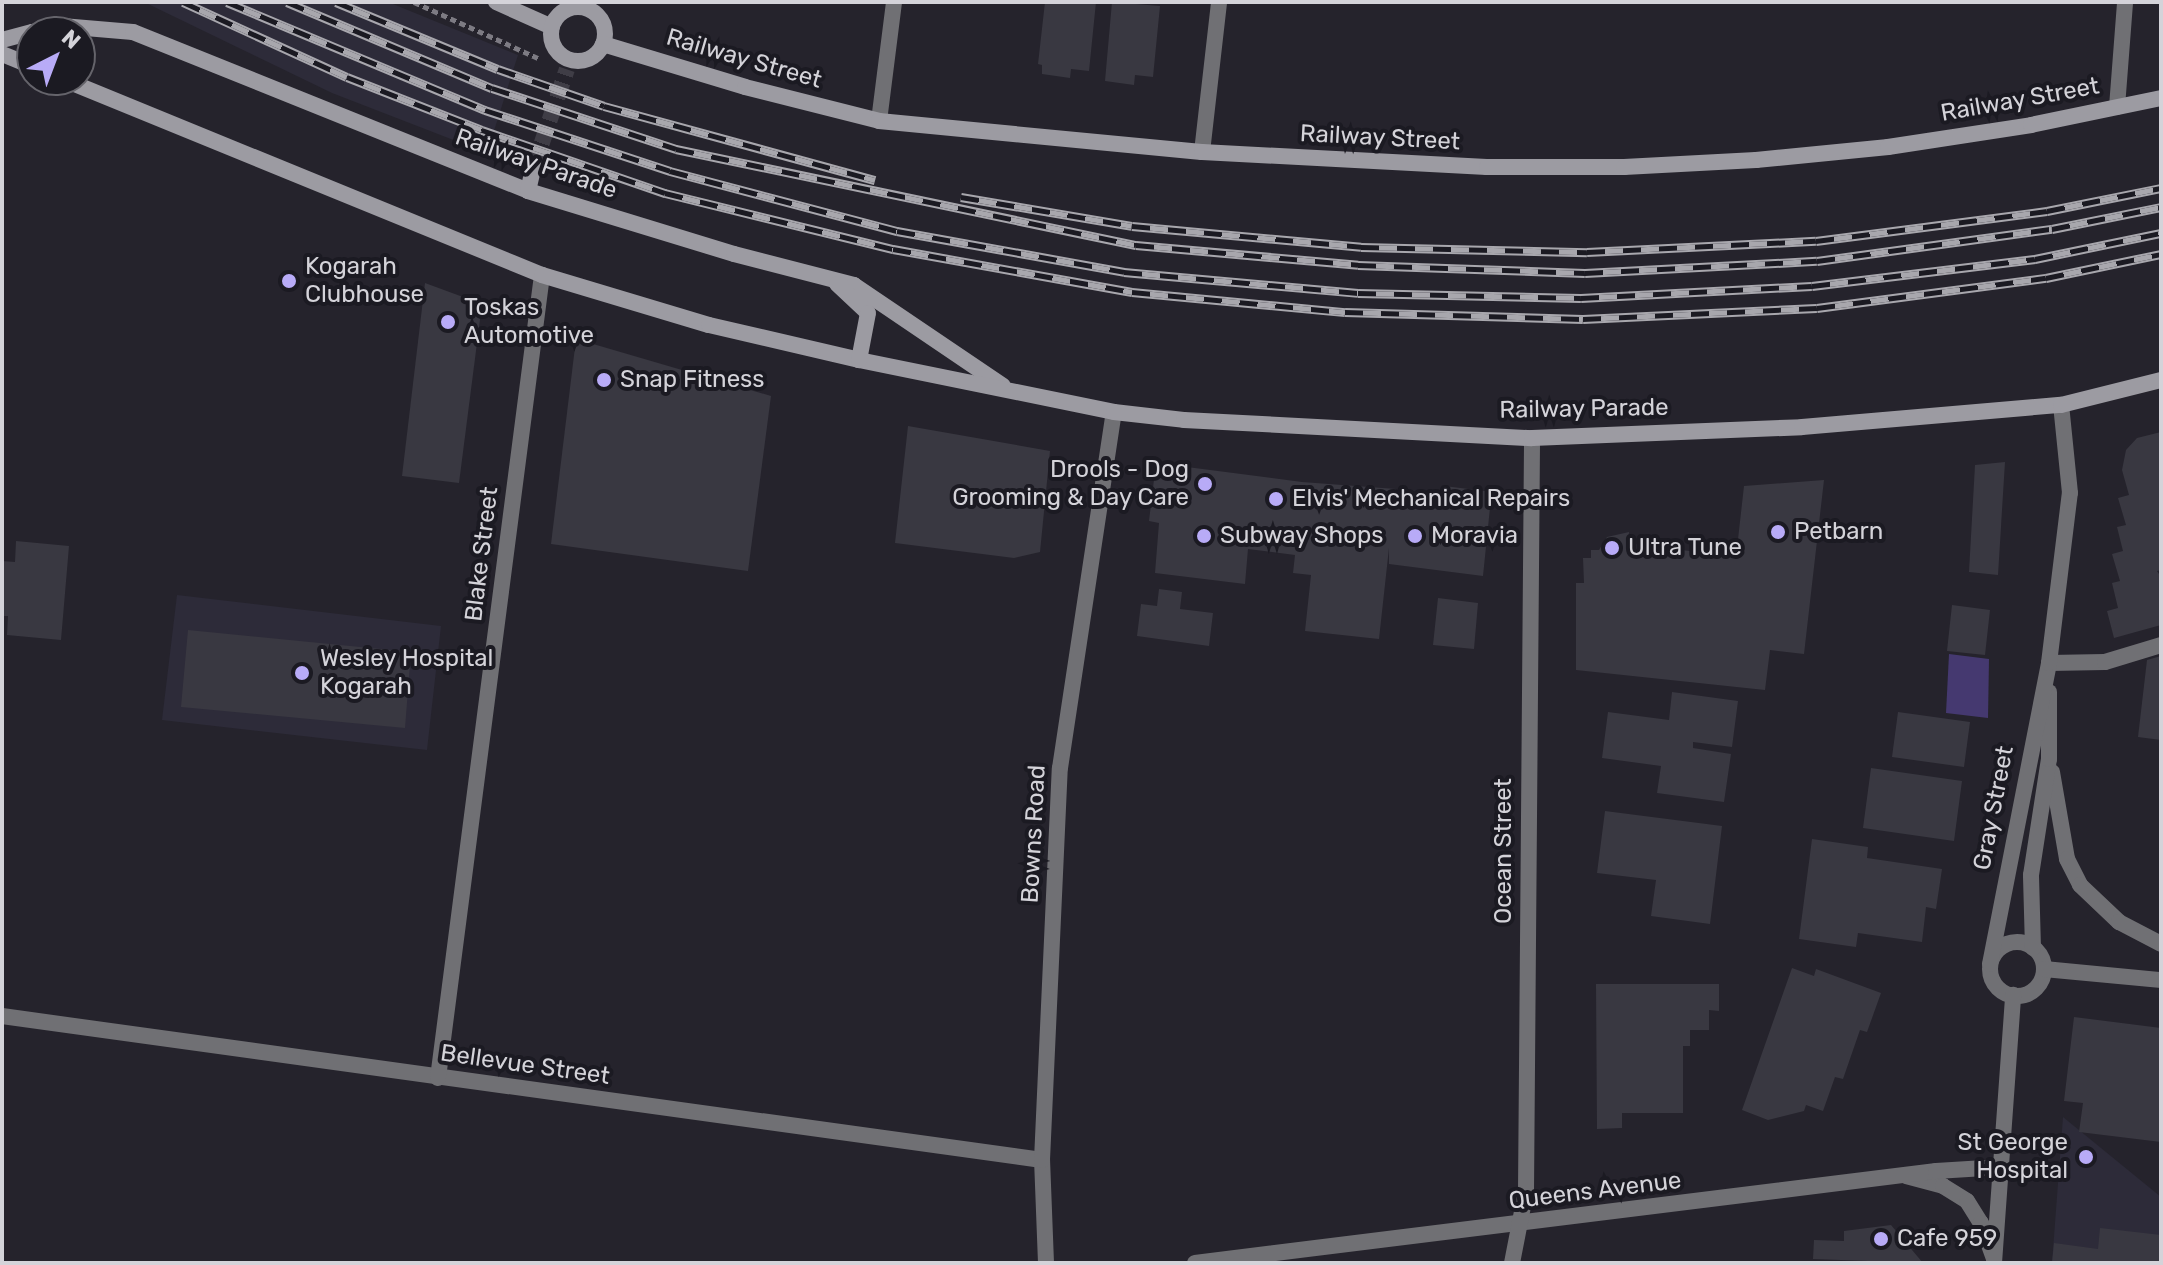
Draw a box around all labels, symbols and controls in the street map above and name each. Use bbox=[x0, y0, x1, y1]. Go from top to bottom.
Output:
north arrow bbox=[16, 16, 96, 96]
street label: Railway Street bbox=[663, 23, 825, 95]
text: N bbox=[56, 24, 86, 55]
street label: Railway Street bbox=[1938, 72, 2102, 128]
street label: Railway Street bbox=[1299, 119, 1461, 157]
street label: Railway Parade bbox=[451, 123, 621, 205]
place label: Kogarah Clubhouse bbox=[305, 253, 424, 309]
marker: Kogarah Clubhouse bbox=[280, 272, 298, 290]
place label: Toskas Automotive bbox=[464, 294, 594, 350]
marker: Toskas Automotive bbox=[439, 313, 457, 331]
place label: Snap Fitness bbox=[620, 366, 765, 394]
marker: Snap Fitness bbox=[595, 371, 613, 389]
street label: Railway Parade bbox=[1499, 393, 1669, 425]
place label: Drools - Dog Grooming & Day Care bbox=[952, 456, 1189, 512]
marker: Drools - Dog Grooming & Day Care bbox=[1196, 475, 1214, 493]
street label: Blake Street bbox=[459, 485, 505, 623]
place label: Elvis' Mechanical Repairs bbox=[1292, 485, 1570, 513]
marker: Elvis' Mechanical Repairs bbox=[1267, 490, 1285, 508]
place label: Petbarn bbox=[1794, 518, 1883, 546]
place label: Subway Shops bbox=[1220, 522, 1384, 550]
place label: Moravia bbox=[1431, 522, 1518, 550]
marker: Petbarn bbox=[1769, 523, 1787, 541]
marker: Subway Shops bbox=[1195, 527, 1213, 545]
marker: Moravia bbox=[1406, 527, 1424, 545]
place label: Ultra Tune bbox=[1628, 534, 1743, 562]
marker: Ultra Tune bbox=[1603, 539, 1621, 557]
place label: Wesley Hospital Kogarah bbox=[320, 645, 494, 701]
marker: Wesley Hospital Kogarah bbox=[291, 662, 313, 684]
street label: Gray Street bbox=[1968, 743, 2020, 873]
street label: Bowns Road bbox=[1016, 764, 1052, 904]
street label: Ocean Street bbox=[1490, 778, 1518, 924]
street label: Bellevue Street bbox=[439, 1039, 611, 1091]
place label: St George Hospital bbox=[1958, 1129, 2068, 1185]
marker: St George Hospital bbox=[2075, 1146, 2097, 1168]
street label: Queens Avenue bbox=[1507, 1166, 1683, 1216]
place label: Cafe 959 bbox=[1897, 1225, 1997, 1253]
marker: Cafe 959 bbox=[1872, 1230, 1890, 1248]

